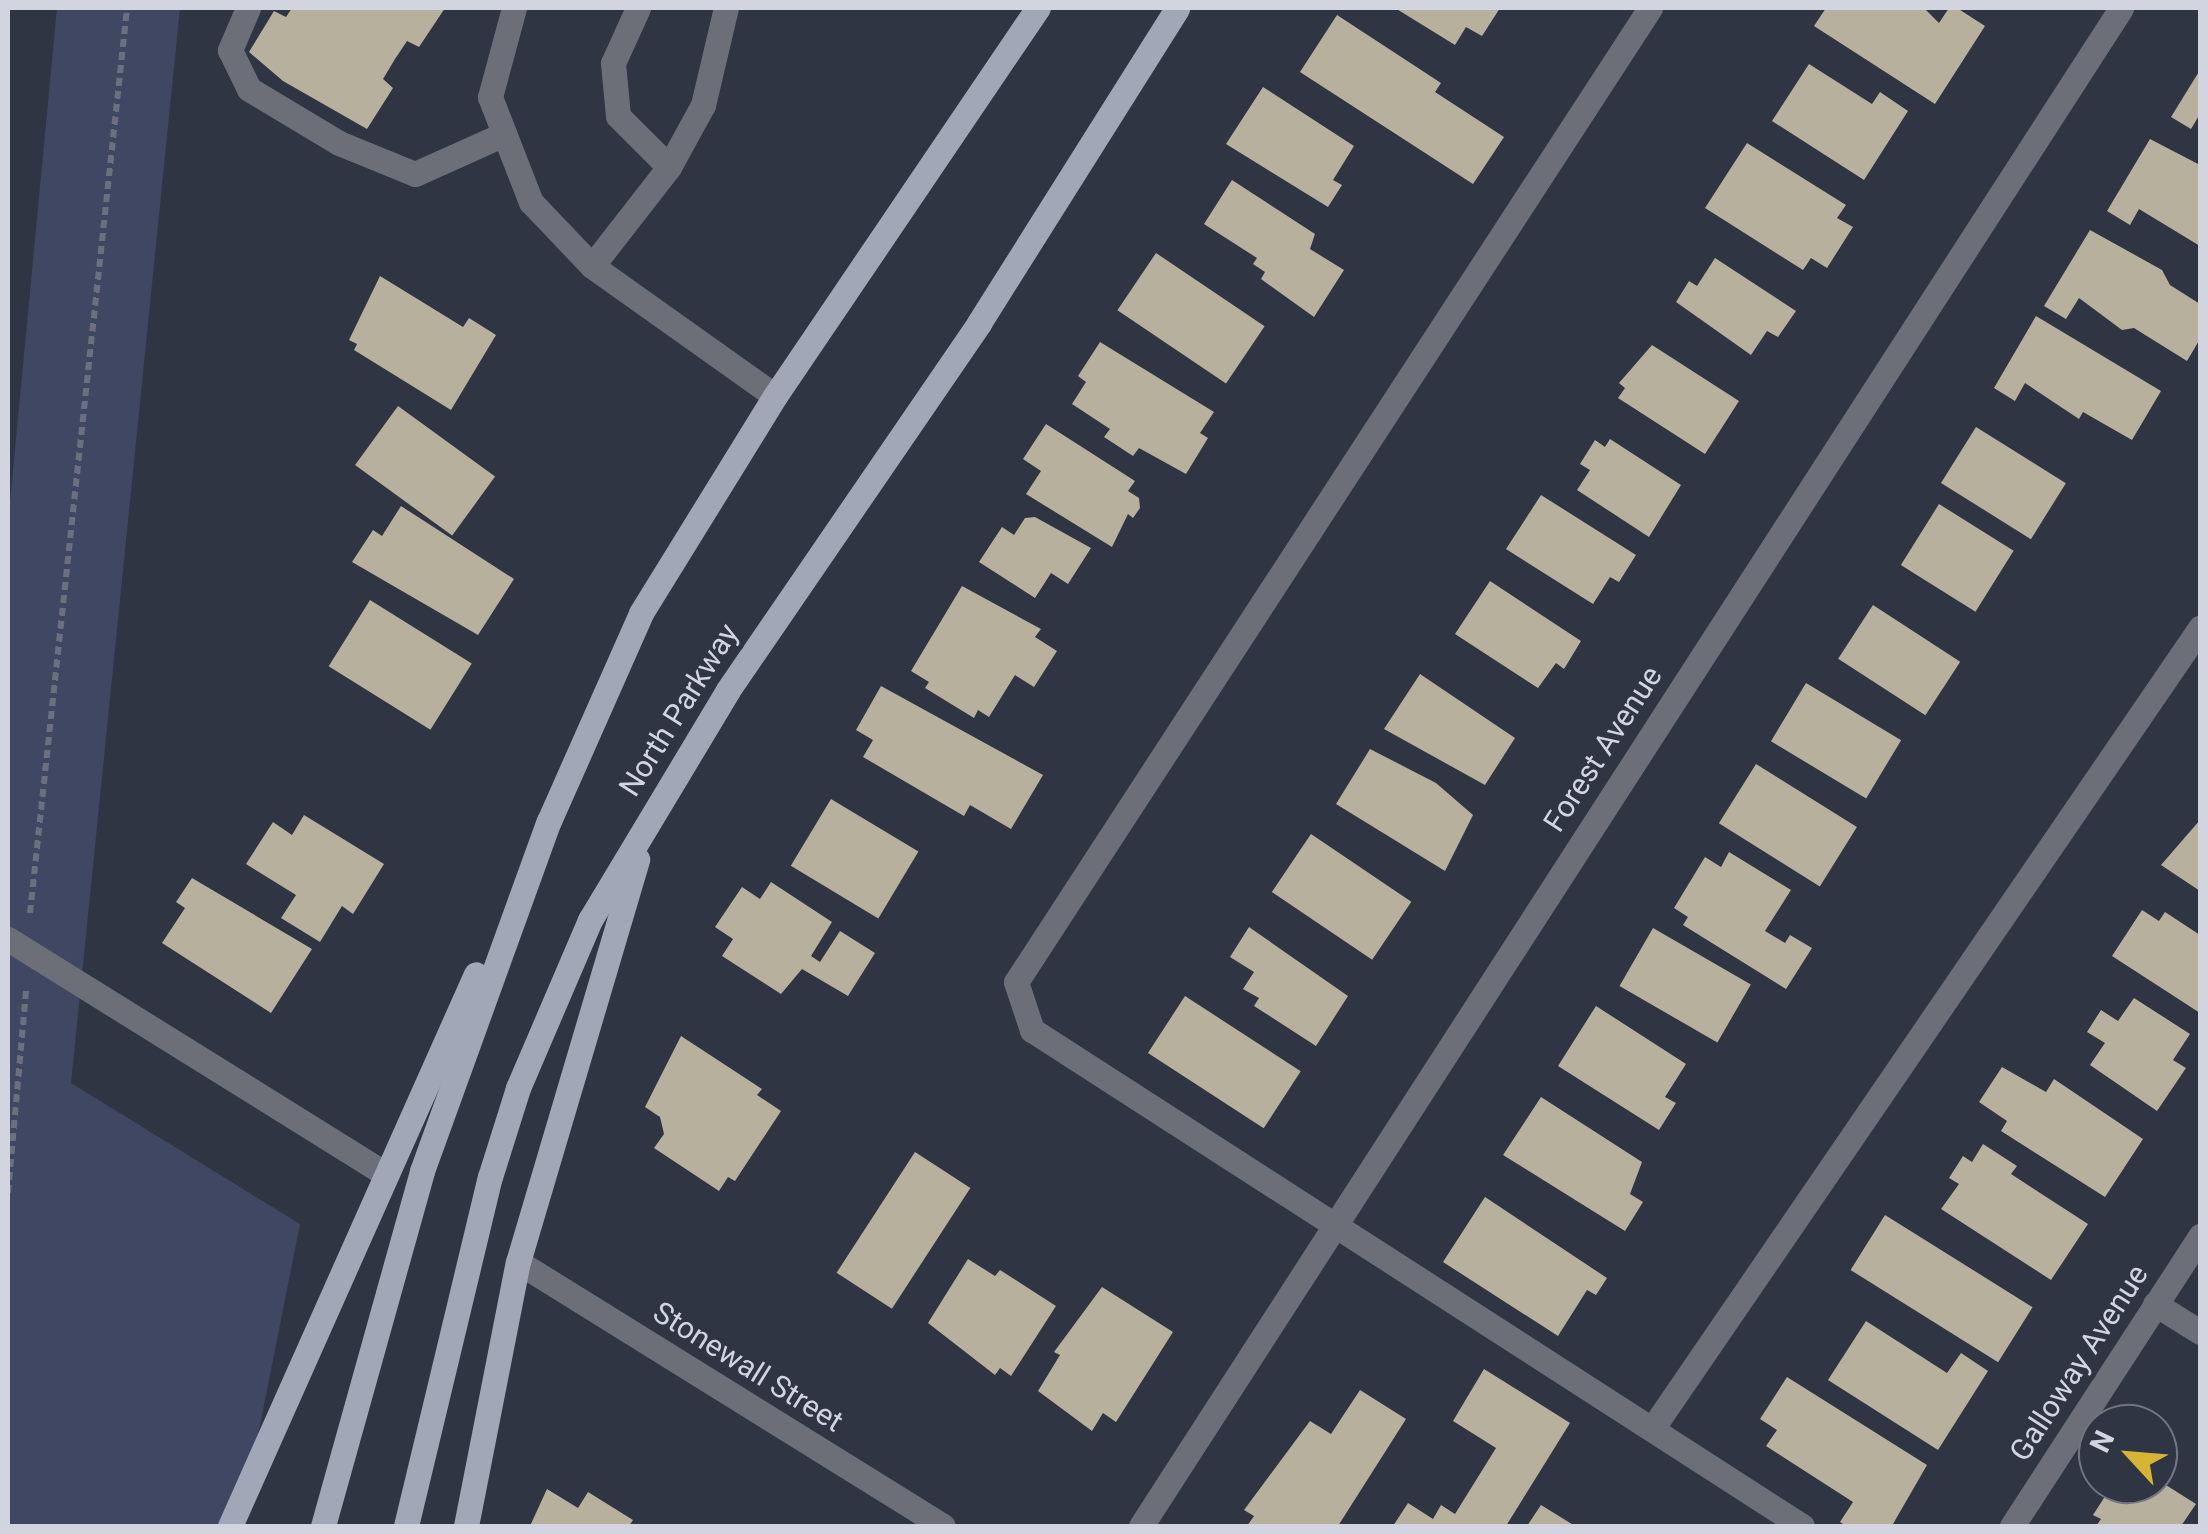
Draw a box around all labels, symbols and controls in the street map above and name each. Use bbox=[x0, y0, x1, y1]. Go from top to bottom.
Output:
street label: North Parkway bbox=[612, 617, 746, 803]
street label: Forest Avenue bbox=[1536, 660, 1670, 838]
street label: Galloway Avenue bbox=[2002, 1258, 2156, 1468]
street label: Stonewall Street bbox=[646, 1294, 850, 1440]
north arrow bbox=[2078, 1404, 2178, 1504]
text: N bbox=[2083, 1425, 2122, 1458]

